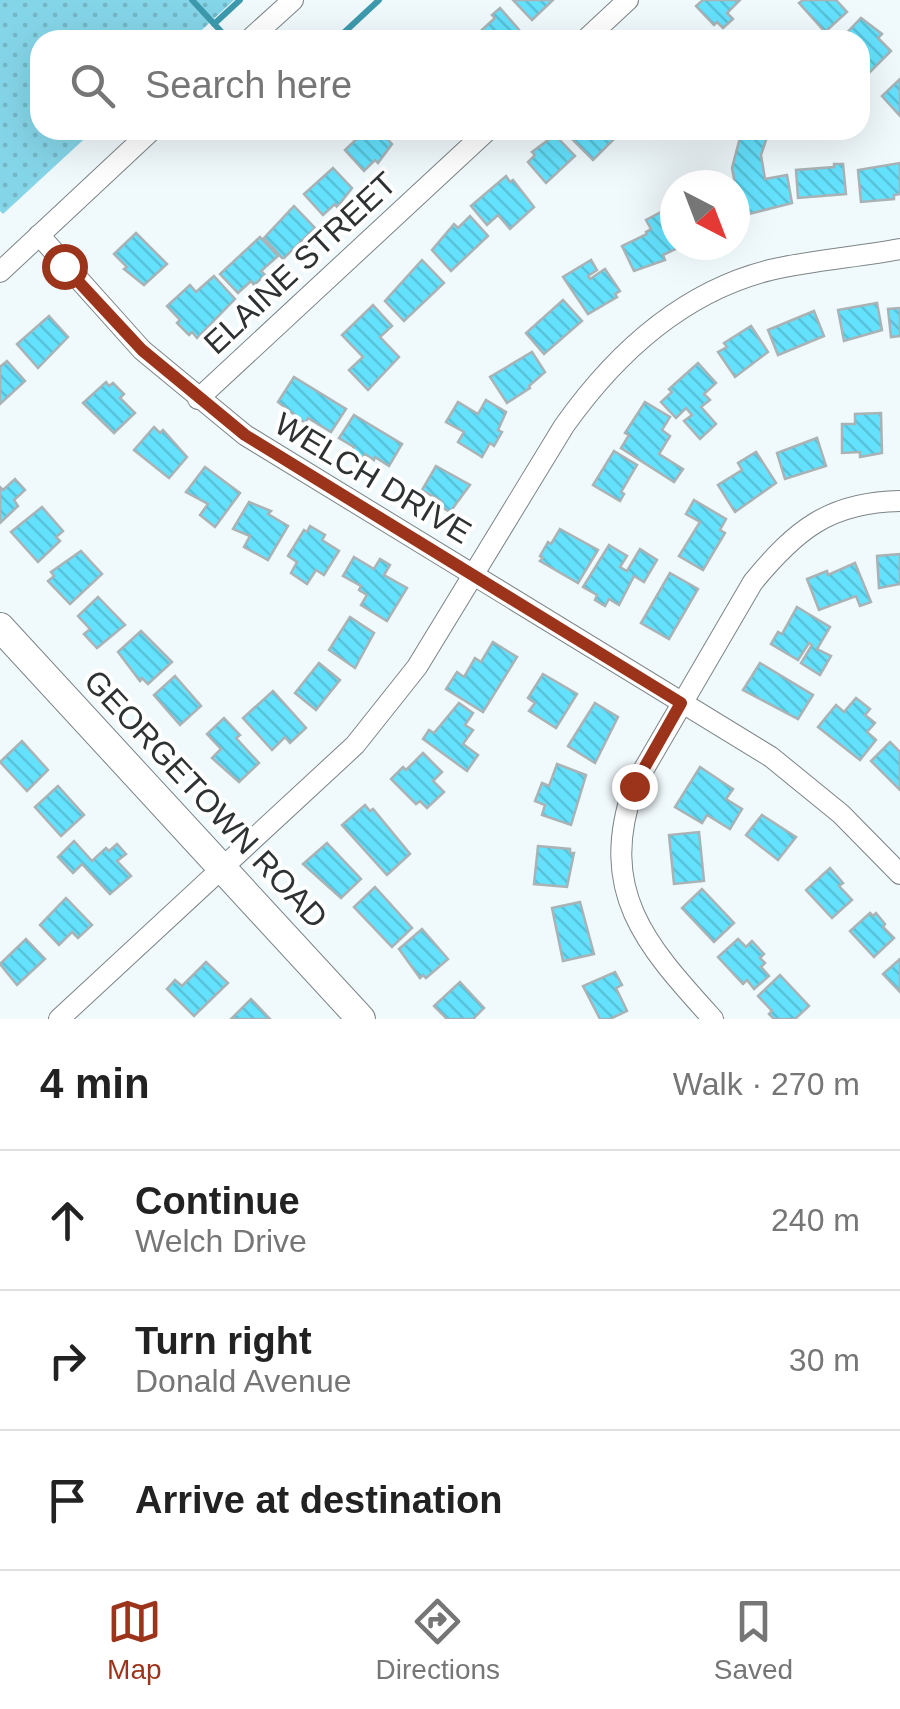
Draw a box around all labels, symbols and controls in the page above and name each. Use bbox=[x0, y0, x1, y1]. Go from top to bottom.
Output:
search box bbox=[30, 30, 870, 140]
icon: search bbox=[65, 58, 120, 113]
text: Search here bbox=[145, 64, 352, 106]
street label: ELAINE STREET bbox=[197, 165, 403, 361]
north arrow bbox=[660, 170, 750, 260]
route start bbox=[42, 244, 88, 290]
street label: WELCH DRIVE bbox=[268, 405, 478, 551]
street label: GEORGETOWN ROAD bbox=[77, 663, 335, 935]
route end bbox=[612, 764, 658, 810]
text: 4 min bbox=[40, 1060, 150, 1107]
text: Walk · 270 m bbox=[673, 1066, 860, 1102]
text: Continue bbox=[135, 1180, 300, 1222]
icon: ahead bbox=[40, 1193, 95, 1248]
text: 240 m bbox=[771, 1202, 860, 1238]
text: Welch Drive bbox=[135, 1223, 307, 1259]
text: Turn right bbox=[135, 1320, 312, 1362]
icon: right bbox=[40, 1333, 95, 1388]
text: 30 m bbox=[789, 1342, 860, 1378]
text: Donald Avenue bbox=[135, 1363, 351, 1399]
icon: arrive bbox=[40, 1473, 95, 1528]
text: Arrive at destination bbox=[135, 1479, 502, 1521]
tab: Map bbox=[107, 1594, 162, 1686]
tab: Directions bbox=[376, 1594, 500, 1686]
tab: Saved bbox=[714, 1594, 793, 1686]

